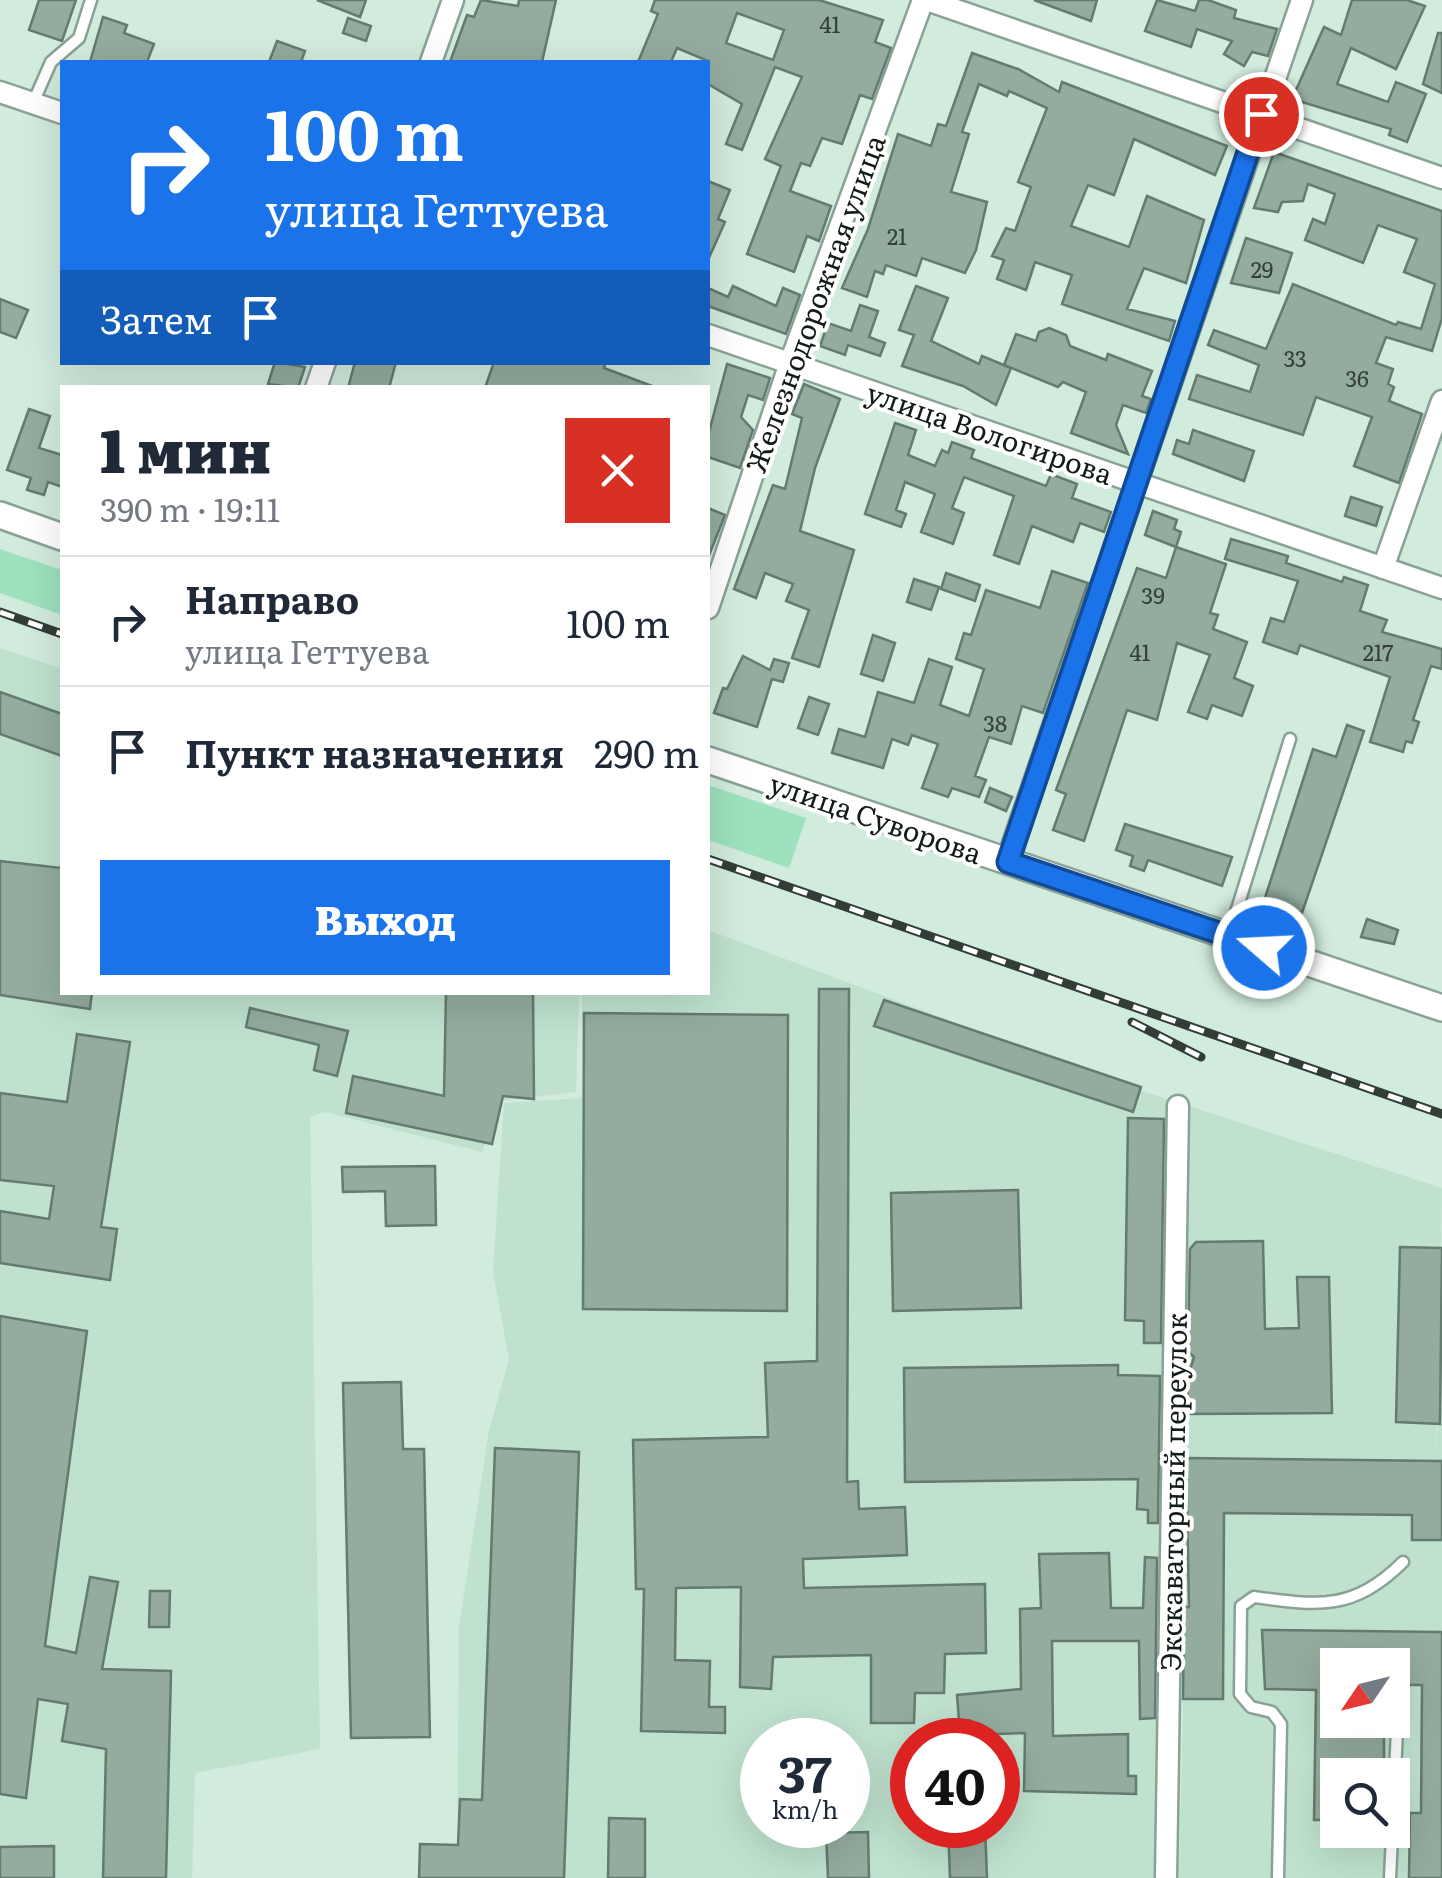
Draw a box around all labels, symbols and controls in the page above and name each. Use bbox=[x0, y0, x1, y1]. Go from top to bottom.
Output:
house number: 41 bbox=[819, 7, 841, 40]
pin bbox=[1219, 72, 1304, 157]
text: 100 m bbox=[265, 79, 464, 183]
icon: arrive bbox=[1234, 87, 1289, 142]
icon: right bbox=[100, 100, 230, 230]
street label: Железнодорожная улица bbox=[733, 128, 895, 478]
text: улица Геттуева bbox=[265, 174, 608, 241]
house number: 21 bbox=[887, 219, 907, 252]
house number: 29 bbox=[1251, 252, 1273, 285]
text: Затем bbox=[100, 289, 213, 346]
icon: arrive bbox=[233, 290, 288, 345]
house number: 33 bbox=[1283, 341, 1307, 374]
house number: 36 bbox=[1345, 361, 1369, 394]
street label: улица Вологирова bbox=[861, 370, 1119, 494]
text: 1 мин bbox=[100, 402, 271, 491]
button: close bbox=[565, 418, 670, 523]
text: 390 m · 19:11 bbox=[100, 484, 280, 532]
text: Направо bbox=[185, 569, 359, 626]
house number: 39 bbox=[1141, 578, 1165, 611]
text: 100 m bbox=[566, 593, 670, 650]
icon: right bbox=[100, 594, 155, 649]
text: улица Геттуева bbox=[185, 626, 429, 674]
house number: 41 bbox=[1129, 635, 1151, 668]
house number: 217 bbox=[1363, 635, 1393, 668]
house number: 38 bbox=[983, 706, 1007, 739]
text: Пункт назначения bbox=[185, 723, 564, 780]
text: 290 m bbox=[594, 723, 699, 780]
icon: arrive bbox=[100, 724, 155, 779]
street label: улица Суворова bbox=[764, 761, 988, 873]
button: Выход bbox=[100, 860, 670, 975]
position arrow bbox=[1212, 896, 1316, 1000]
street label: Экскаваторный переулок bbox=[1148, 1312, 1196, 1672]
north arrow bbox=[1320, 1648, 1410, 1738]
map controls bbox=[1320, 1648, 1410, 1848]
speed limit sign: 40 bbox=[890, 1718, 1020, 1848]
text: 37 bbox=[778, 1734, 832, 1808]
button: search bbox=[1320, 1758, 1410, 1848]
text: km/h bbox=[772, 1790, 838, 1827]

